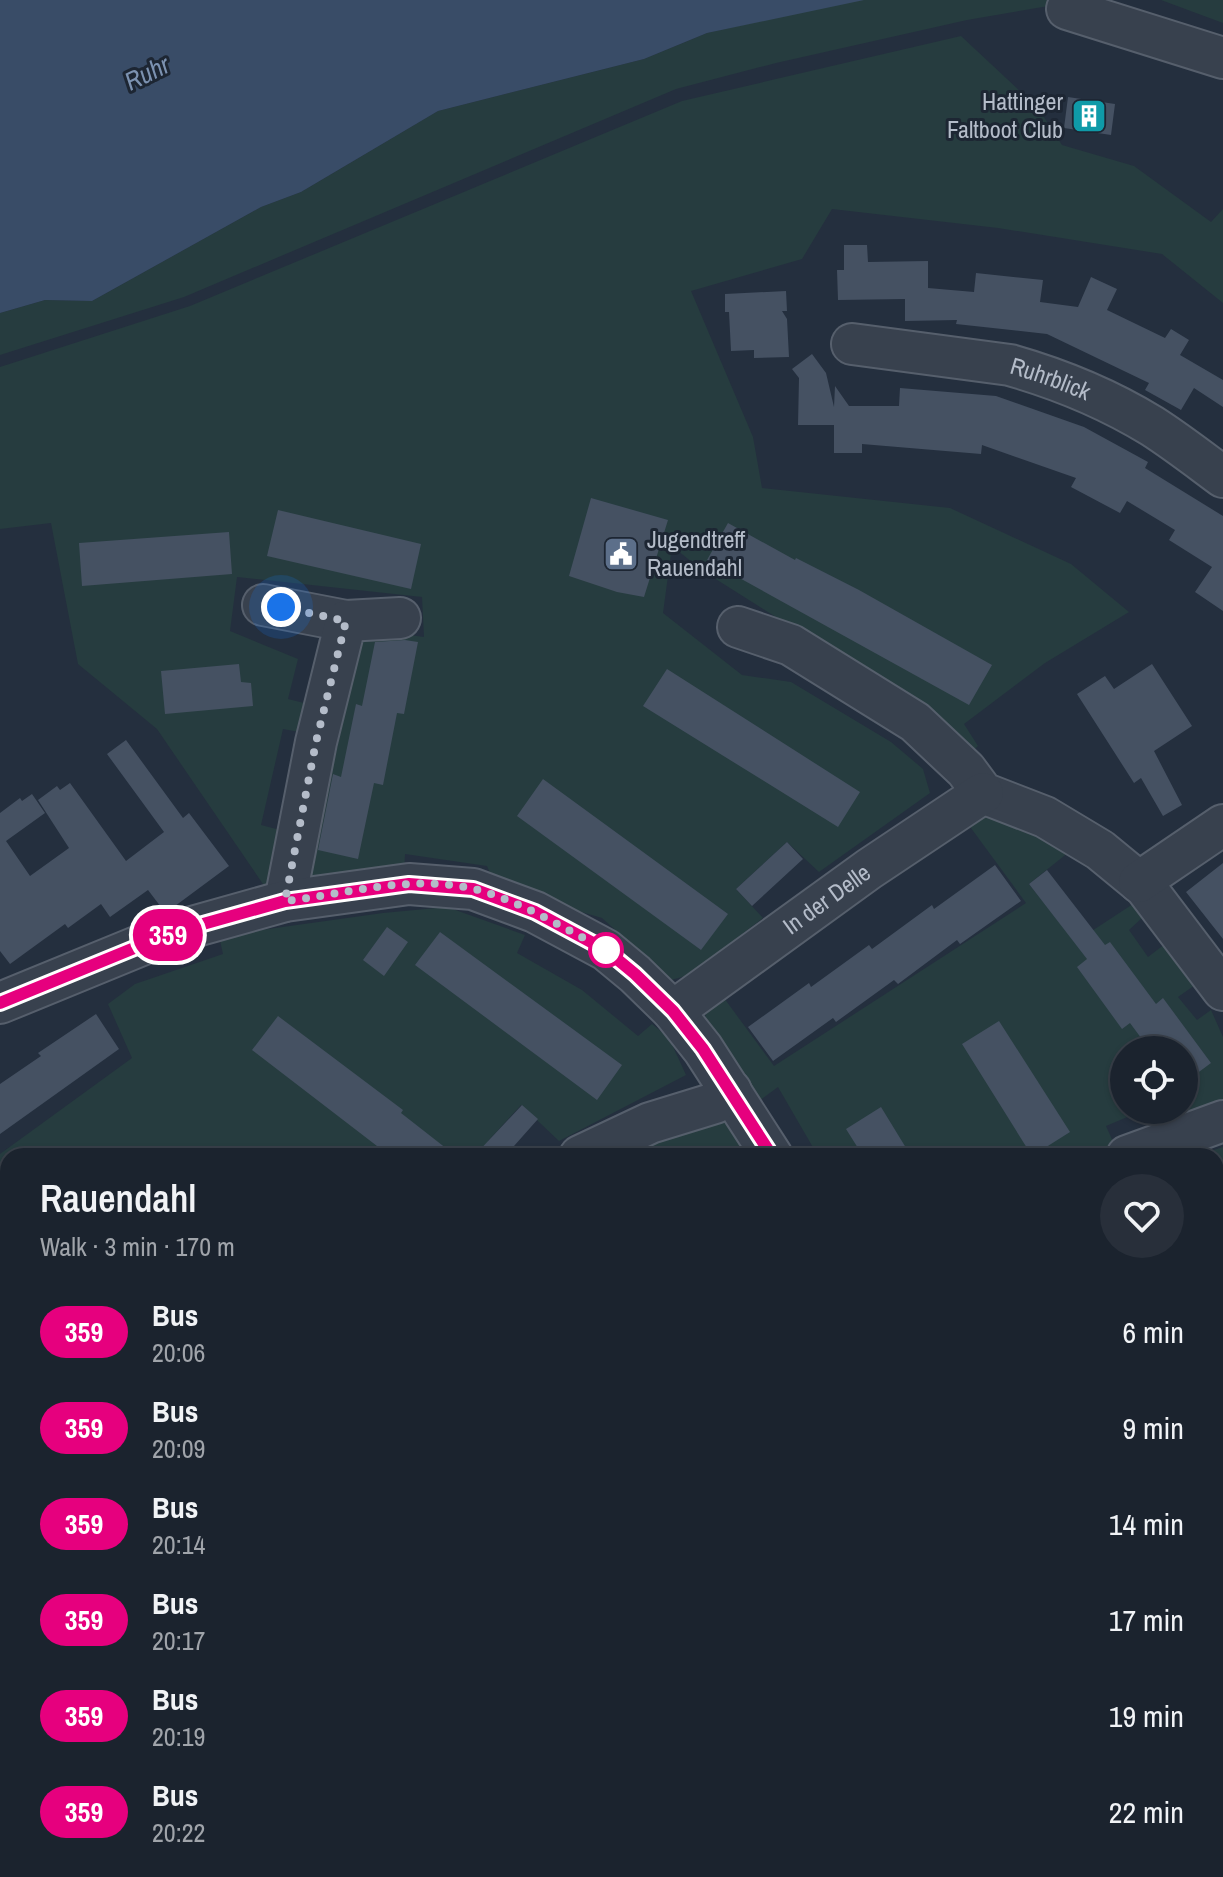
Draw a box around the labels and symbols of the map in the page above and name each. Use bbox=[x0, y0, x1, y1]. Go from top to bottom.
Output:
water label: Ruhr bbox=[118, 46, 176, 98]
place label: Hattinger Faltboot Club bbox=[947, 85, 1063, 145]
building icon: Hattinger Faltboot Club bbox=[1070, 97, 1108, 135]
street label: Ruhrblick bbox=[1007, 349, 1096, 407]
place label: Jugendtreff Rauendahl bbox=[647, 523, 746, 583]
public building icon: Jugendtreff Rauendahl bbox=[602, 535, 640, 573]
your location bbox=[261, 587, 301, 627]
street label: In der Delle bbox=[776, 856, 876, 941]
line badge: 359 bbox=[122, 909, 214, 961]
unlabelled marker bbox=[589, 933, 623, 967]

